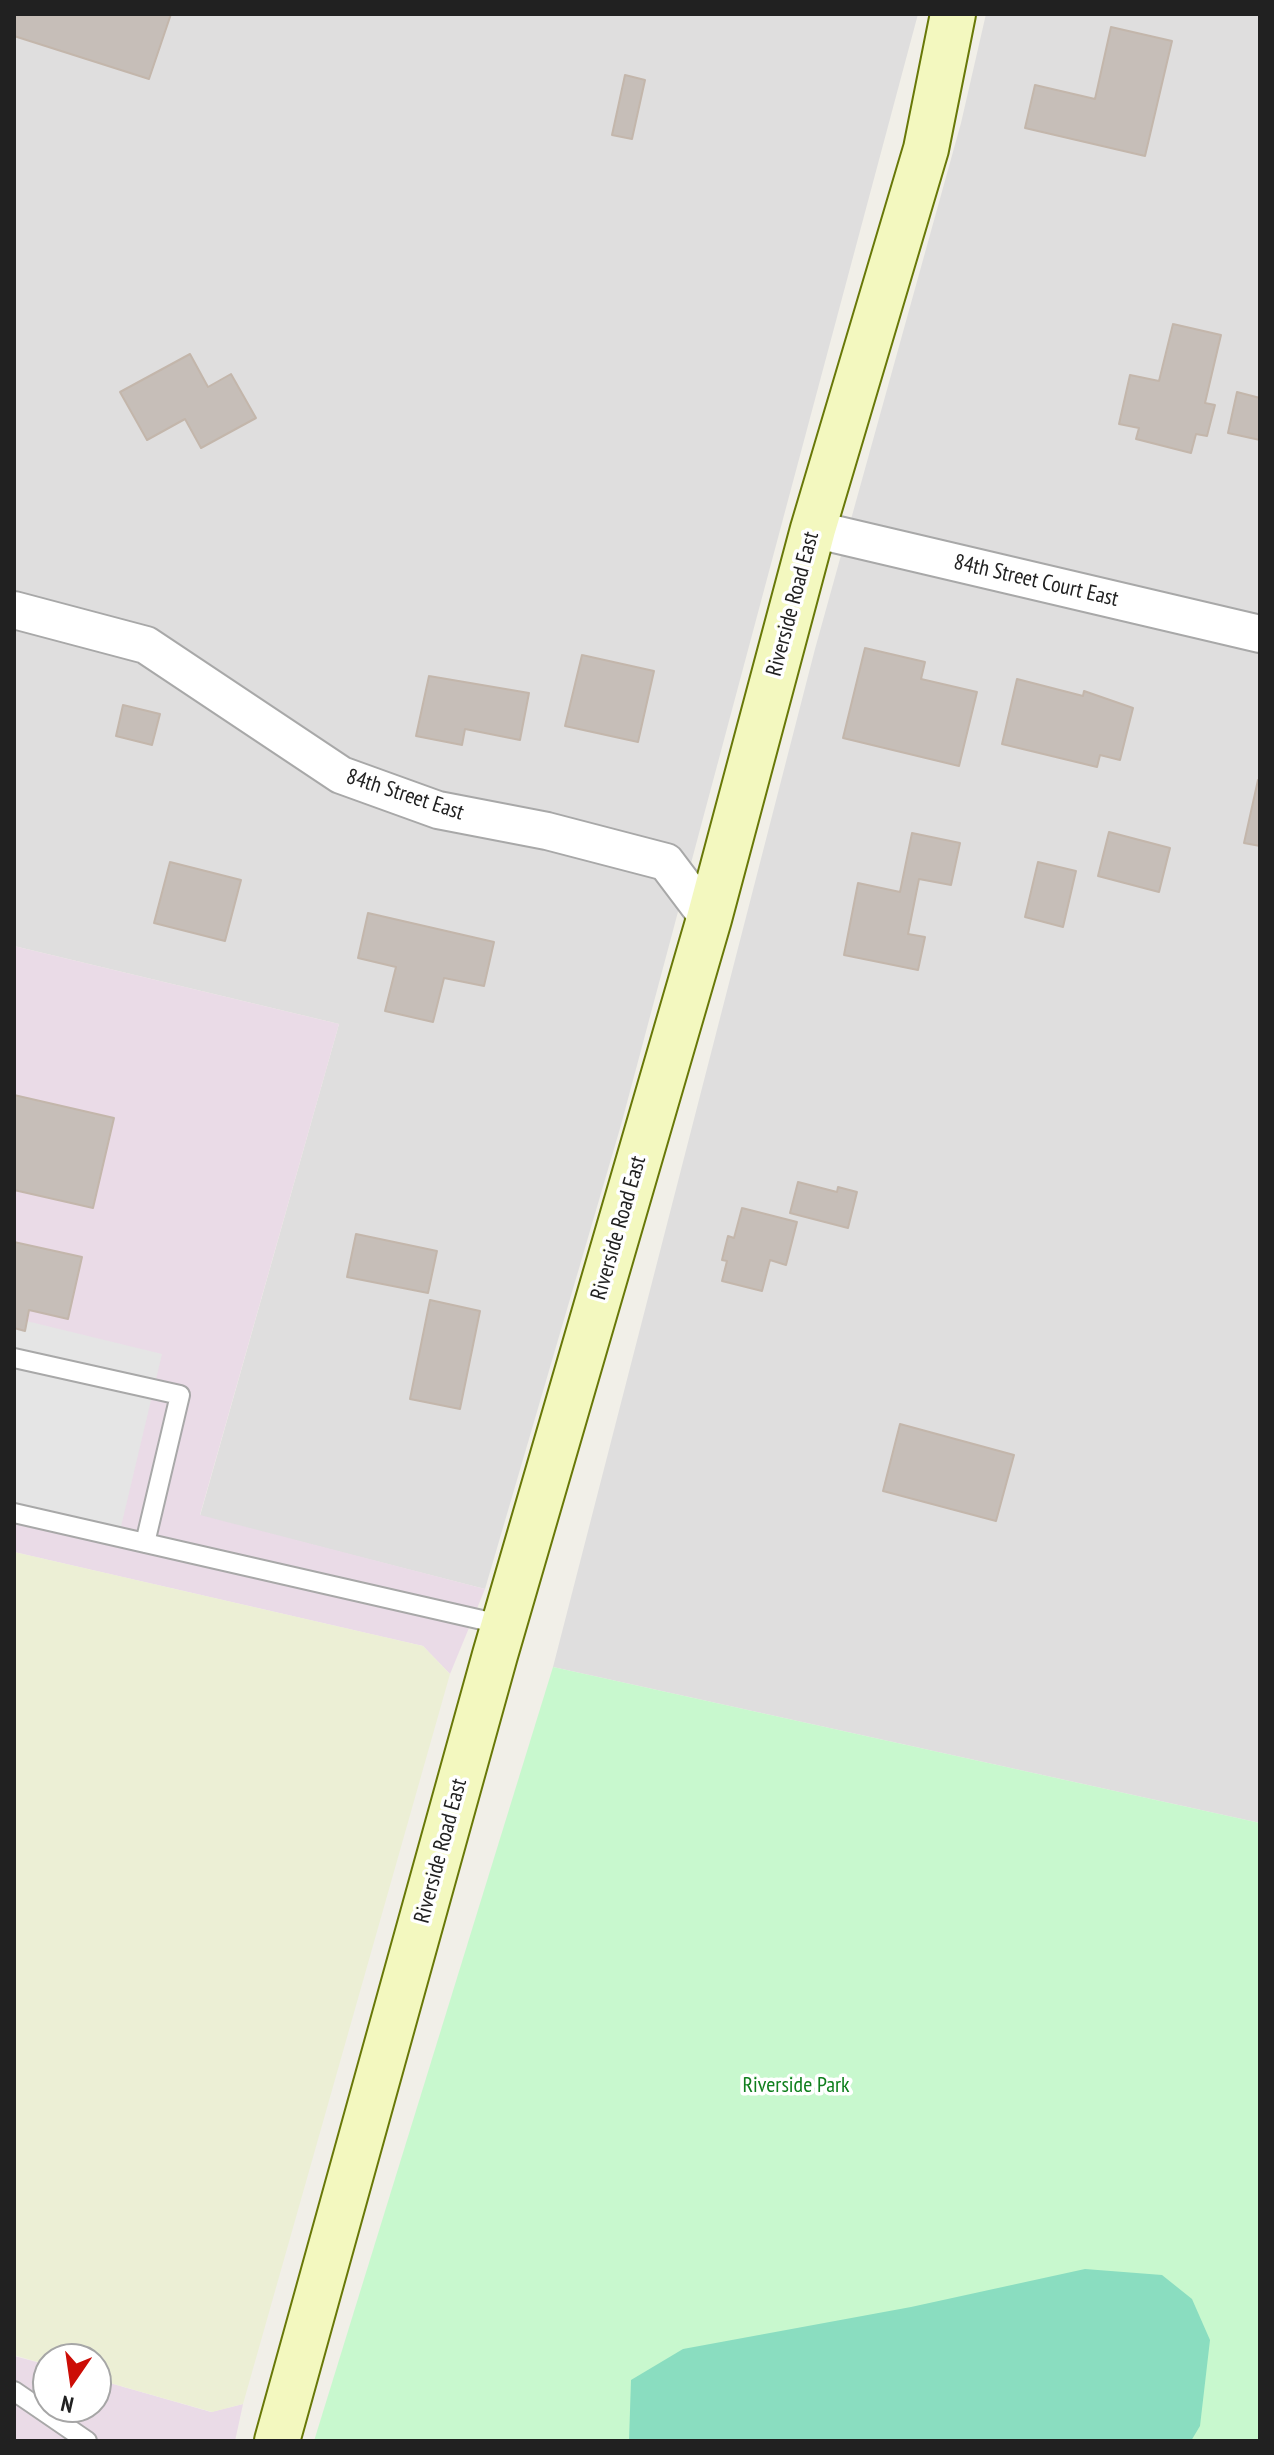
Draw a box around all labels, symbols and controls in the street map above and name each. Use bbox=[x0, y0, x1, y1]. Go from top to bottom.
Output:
street label: Riverside Road East bbox=[761, 529, 825, 679]
street label: 84th Street Court East bbox=[951, 549, 1121, 613]
street label: 84th Street East bbox=[343, 764, 467, 826]
street label: Riverside Road East bbox=[586, 1153, 652, 1303]
street label: Riverside Road East bbox=[409, 1776, 473, 1926]
park label: Riverside Park bbox=[742, 2073, 850, 2099]
north arrow bbox=[32, 2343, 112, 2423]
text: N bbox=[58, 2389, 76, 2419]

